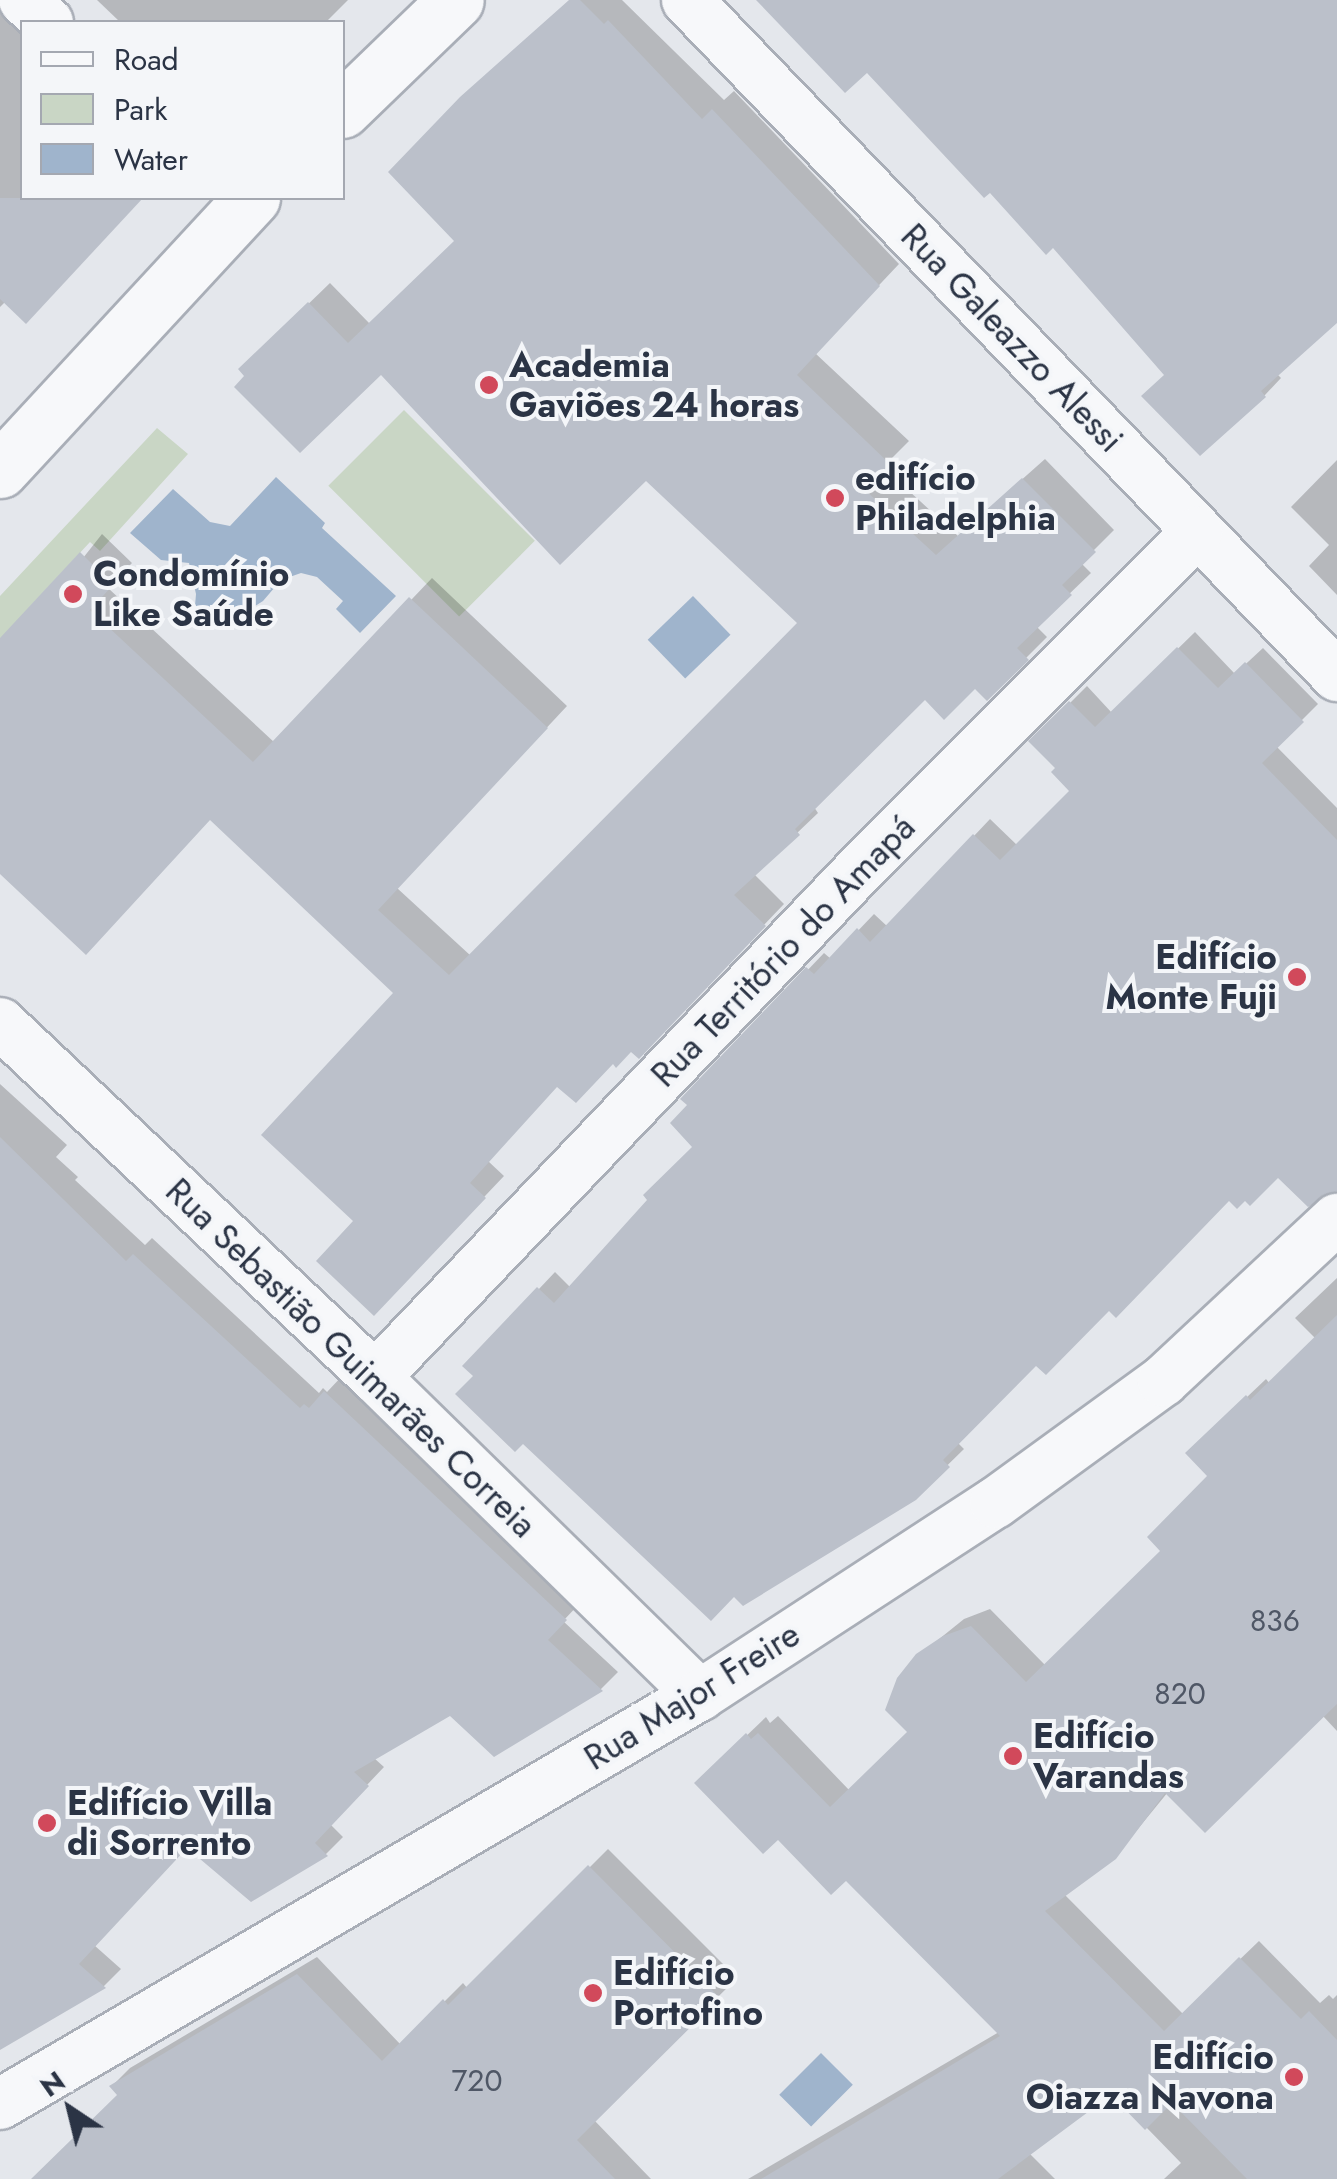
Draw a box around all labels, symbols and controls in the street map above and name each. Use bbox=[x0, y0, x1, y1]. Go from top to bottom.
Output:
legend bbox=[20, 20, 345, 200]
text: Road bbox=[114, 38, 179, 81]
text: Park bbox=[114, 88, 167, 131]
text: Water bbox=[114, 138, 188, 181]
street label: Rua Galeazzo Alessi bbox=[892, 215, 1132, 461]
place label: Academia Gaviões 24 horas bbox=[509, 344, 799, 426]
marker: Academia Gaviões 24 horas bbox=[478, 374, 500, 396]
place label: edifício Philadelphia bbox=[855, 457, 1056, 539]
marker: edifício Philadelphia bbox=[824, 487, 846, 509]
place label: Condomínio Like Saúde bbox=[93, 553, 289, 635]
marker: Condomínio Like Saúde bbox=[62, 583, 84, 605]
street label: Rua Território do Amapá bbox=[642, 807, 924, 1095]
place label: Edifício Monte Fuji bbox=[1105, 936, 1277, 1018]
marker: Edifício Monte Fuji bbox=[1286, 966, 1308, 988]
street label: Rua Sebastião Guimarães Correia bbox=[157, 1170, 545, 1546]
house number: 836 bbox=[1250, 1603, 1300, 1639]
street label: Rua Major Freire bbox=[577, 1613, 807, 1779]
house number: 820 bbox=[1154, 1676, 1206, 1712]
place label: Edifício Varandas bbox=[1033, 1715, 1184, 1797]
marker: Edifício Varandas bbox=[1002, 1745, 1024, 1767]
place label: Edifício Villa di Sorrento bbox=[67, 1782, 272, 1864]
marker: Edifício Villa di Sorrento bbox=[36, 1812, 58, 1834]
place label: Edifício Portofino bbox=[613, 1952, 763, 2034]
marker: Edifício Portofino bbox=[582, 1982, 604, 2004]
place label: Edifício Oiazza Navona bbox=[1026, 2036, 1274, 2118]
north arrow bbox=[20, 2059, 120, 2159]
text: N bbox=[32, 2061, 73, 2107]
house number: 720 bbox=[452, 2063, 502, 2099]
marker: Edifício Oiazza Navona bbox=[1283, 2066, 1305, 2088]

